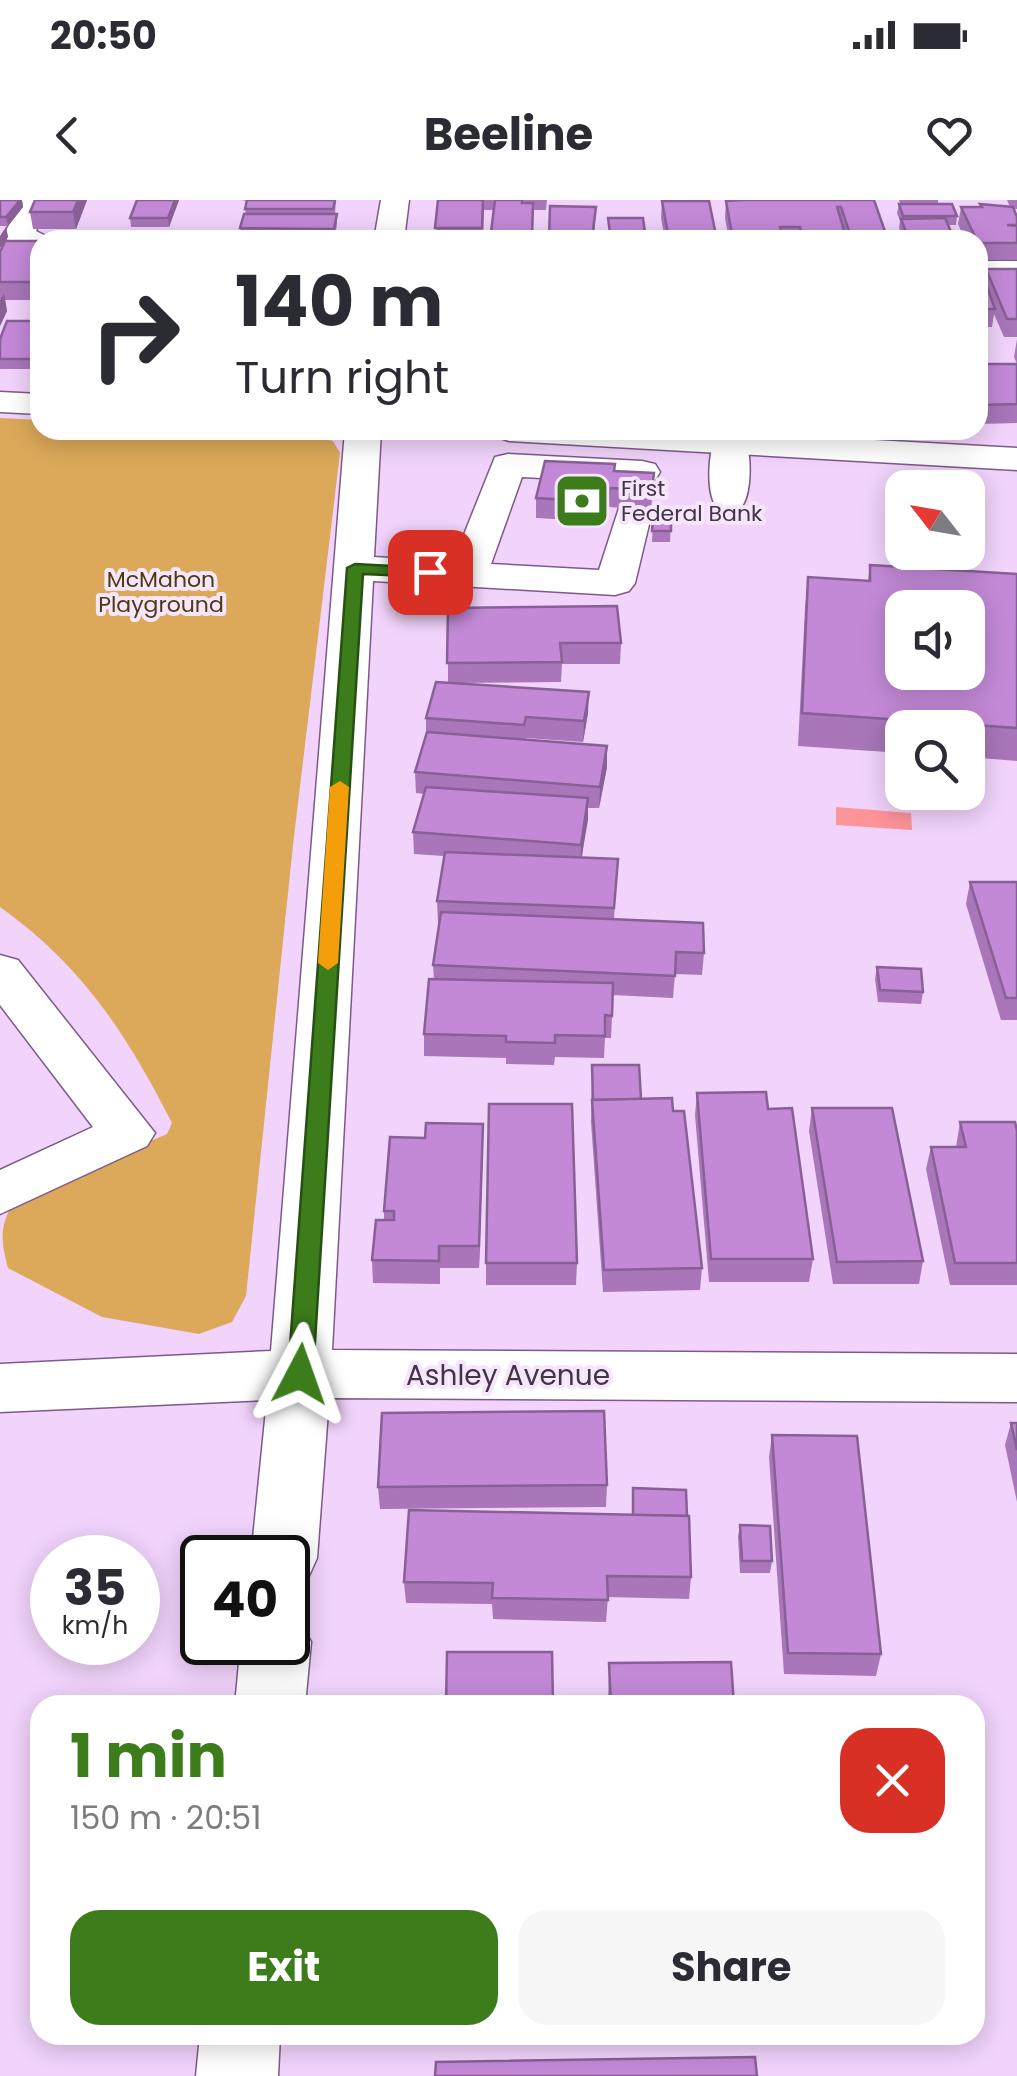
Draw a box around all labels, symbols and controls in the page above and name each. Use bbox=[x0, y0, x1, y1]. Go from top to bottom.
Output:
text: 20:50 bbox=[50, 9, 157, 62]
text: Beeline bbox=[424, 103, 593, 166]
icon: back bbox=[40, 108, 95, 163]
icon: heart bbox=[922, 108, 977, 163]
text: 140 m bbox=[235, 252, 443, 351]
icon: right bbox=[70, 270, 200, 400]
text: Turn right bbox=[235, 346, 449, 409]
north arrow bbox=[885, 470, 985, 570]
map controls bbox=[885, 470, 985, 810]
bank icon: First Federal Bank bbox=[552, 471, 612, 531]
place label: First Federal Bank bbox=[621, 473, 763, 529]
pin bbox=[388, 530, 473, 615]
icon: arrive bbox=[403, 545, 458, 600]
park label: McMahon Playground bbox=[98, 564, 224, 620]
button: sound bbox=[885, 590, 985, 690]
button: search bbox=[885, 710, 985, 810]
position arrow bbox=[248, 1322, 352, 1426]
street label: Ashley Avenue bbox=[406, 1356, 610, 1395]
speed limit sign: 40 bbox=[180, 1535, 310, 1665]
text: 35 bbox=[64, 1552, 126, 1623]
text: km/h bbox=[62, 1608, 128, 1643]
text: 1 min bbox=[70, 1714, 227, 1798]
button: close bbox=[840, 1728, 945, 1833]
text: 150 m · 20:51 bbox=[70, 1795, 261, 1840]
button: Exit bbox=[70, 1910, 498, 2025]
button: Share bbox=[518, 1910, 945, 2025]

